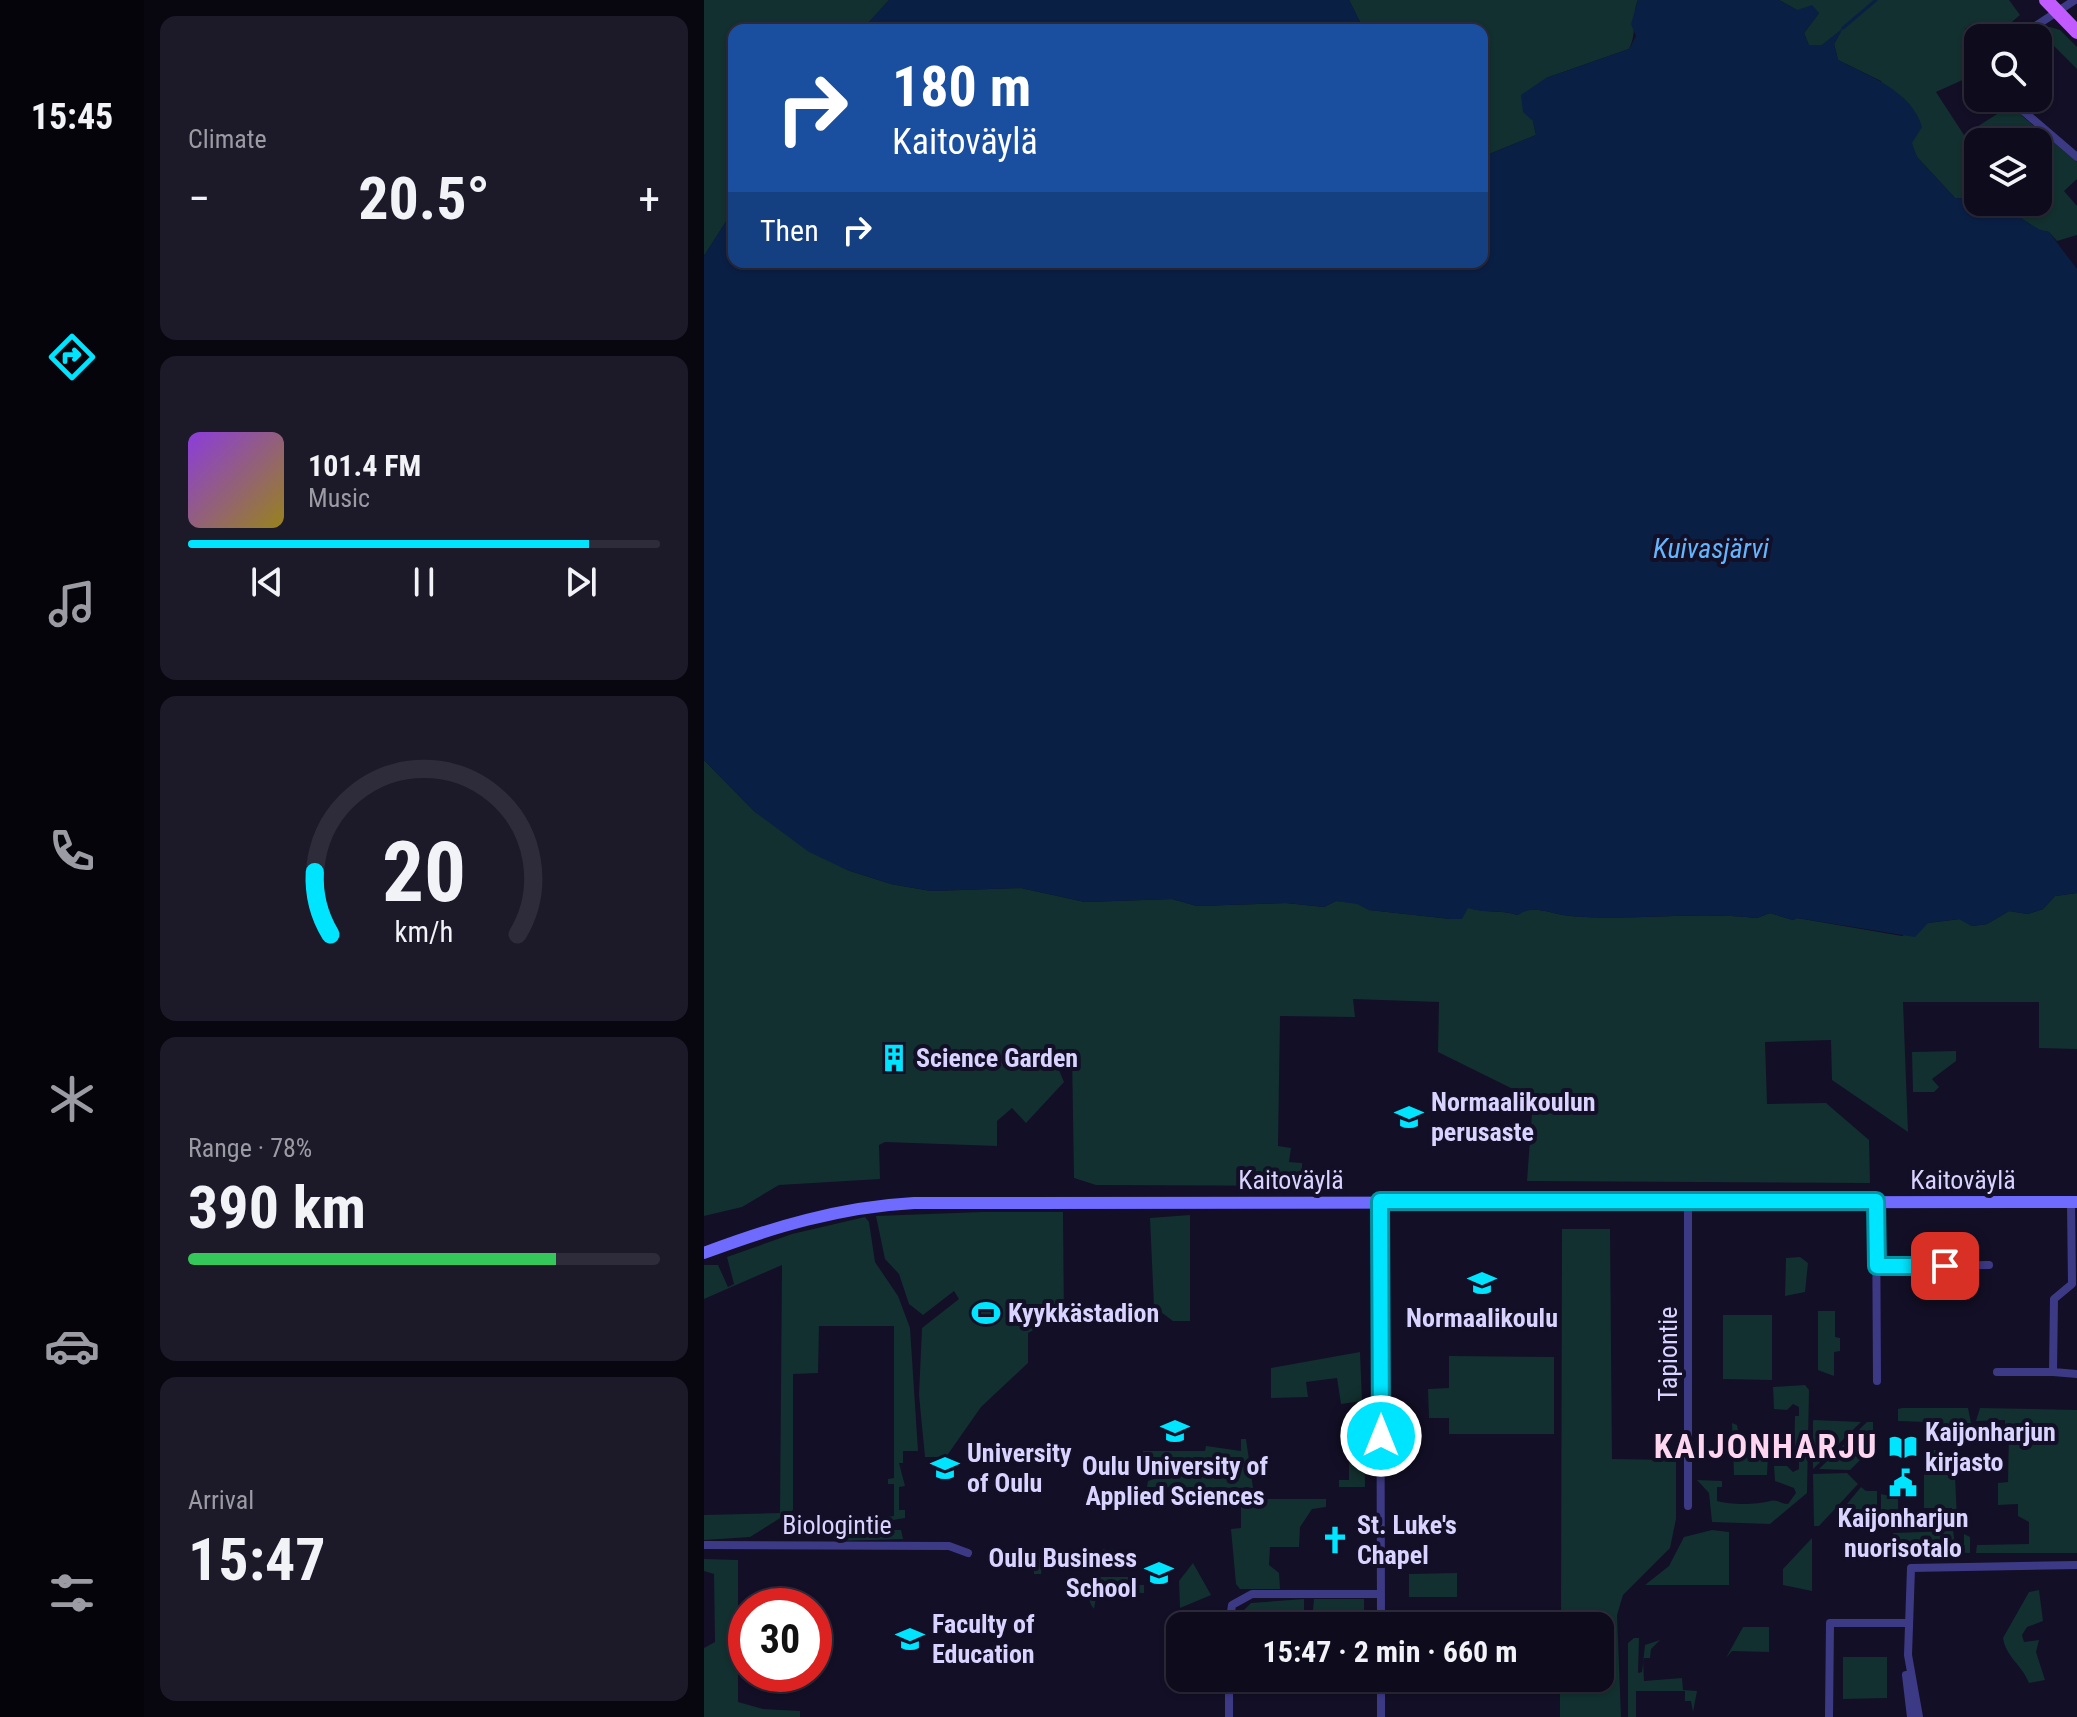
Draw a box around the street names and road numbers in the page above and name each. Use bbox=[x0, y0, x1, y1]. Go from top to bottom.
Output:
street label: Kaitoväylä bbox=[1238, 1165, 1344, 1195]
street label: Kaitoväylä bbox=[1910, 1165, 2016, 1195]
street label: Tapiontie bbox=[1653, 1307, 1683, 1401]
street label: Biologintie bbox=[782, 1510, 892, 1540]

